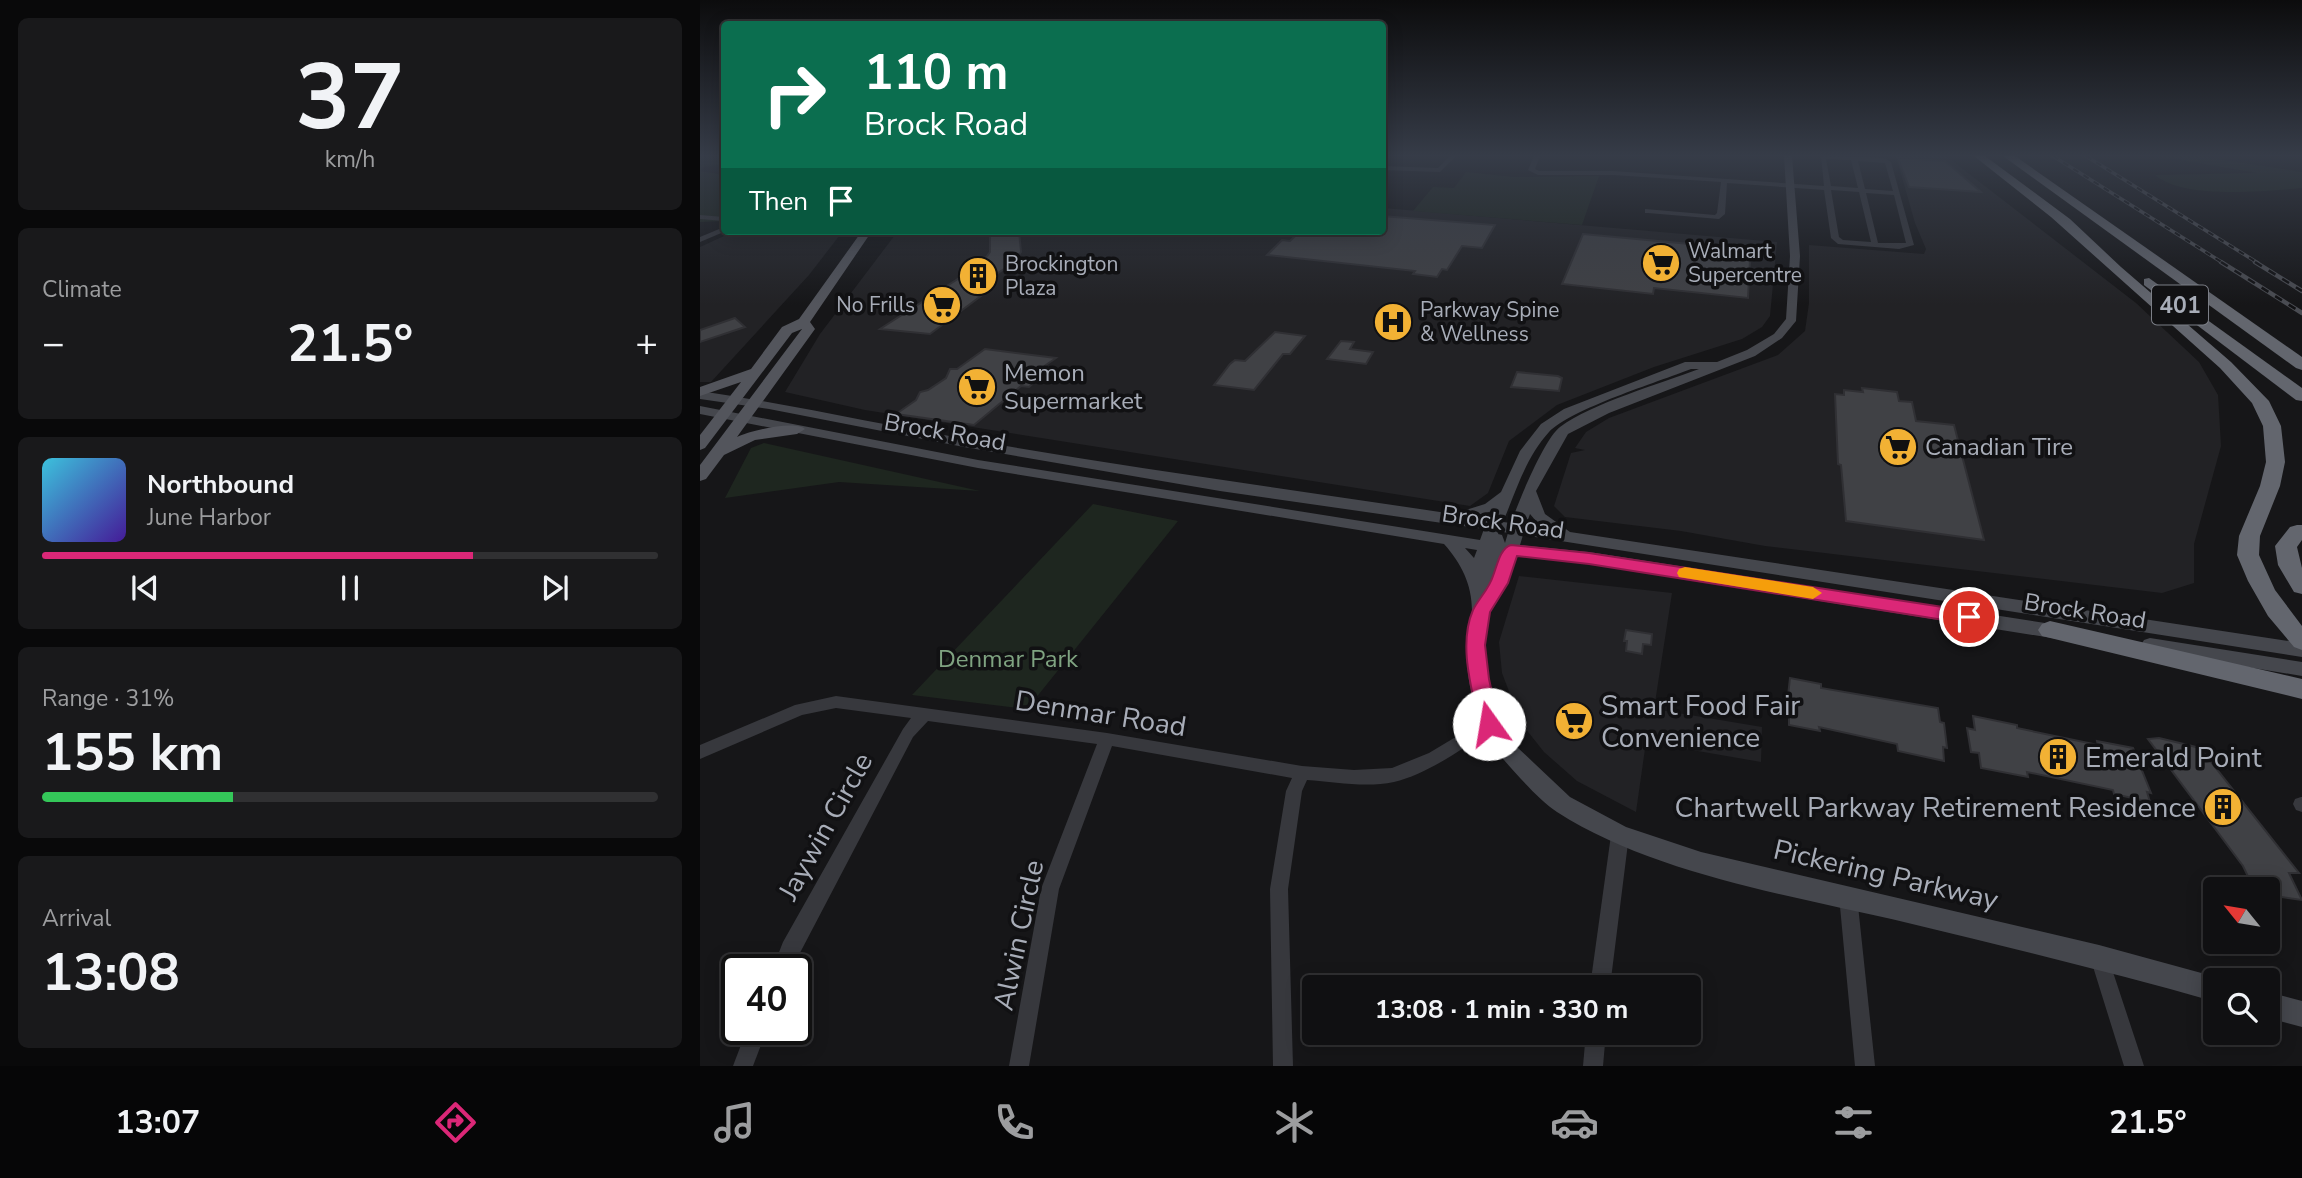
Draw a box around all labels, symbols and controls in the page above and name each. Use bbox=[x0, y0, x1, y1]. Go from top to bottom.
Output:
text: 37 bbox=[295, 36, 405, 160]
text: 110 m bbox=[864, 39, 1008, 106]
icon: right bbox=[749, 49, 840, 140]
text: Brock Road bbox=[864, 103, 1028, 146]
text: km/h bbox=[325, 144, 375, 175]
icon: arrive bbox=[822, 182, 860, 220]
text: Then bbox=[749, 184, 808, 219]
place label: Walmart Supercentre bbox=[1688, 237, 1802, 289]
supermarket icon: Walmart Supercentre bbox=[1640, 242, 1682, 284]
place label: Brockington Plaza bbox=[1005, 250, 1118, 302]
building icon: Brockington Plaza bbox=[957, 255, 999, 297]
text: Climate bbox=[42, 274, 122, 305]
supermarket icon: No Frills bbox=[921, 284, 963, 326]
road number: 401 bbox=[2152, 286, 2208, 324]
place label: No Frills bbox=[836, 291, 915, 319]
place label: Parkway Spine & Wellness bbox=[1420, 296, 1559, 348]
hospital icon: Parkway Spine & Wellness bbox=[1372, 301, 1414, 343]
text: 21.5° bbox=[287, 308, 413, 379]
text: − bbox=[42, 318, 65, 369]
text: + bbox=[635, 318, 658, 369]
place label: Memon Supermarket bbox=[1004, 357, 1143, 417]
supermarket icon: Memon Supermarket bbox=[956, 366, 998, 408]
street label: Brock Road bbox=[882, 406, 1008, 458]
supermarket icon: Canadian Tire bbox=[1877, 426, 1919, 468]
place label: Canadian Tire bbox=[1925, 431, 2073, 463]
text: Northbound bbox=[147, 467, 294, 502]
street label: Brock Road bbox=[1440, 498, 1566, 546]
text: June Harbor bbox=[147, 502, 271, 533]
icon: previous bbox=[126, 569, 164, 607]
icon: pause bbox=[331, 569, 369, 607]
icon: next bbox=[536, 569, 574, 607]
street label: Brock Road bbox=[2022, 586, 2148, 636]
pin bbox=[1939, 587, 1999, 647]
icon: arrive bbox=[1950, 598, 1988, 636]
park label: Denmar Park bbox=[938, 643, 1079, 675]
street label: Denmar Road bbox=[1013, 682, 1189, 746]
text: Range · 31% bbox=[42, 683, 174, 714]
position arrow bbox=[1452, 687, 1526, 761]
place label: Smart Food Fair Convenience bbox=[1601, 687, 1800, 757]
supermarket icon: Smart Food Fair Convenience bbox=[1553, 700, 1595, 742]
text: 155 km bbox=[42, 717, 223, 788]
building icon: Emerald Point bbox=[2037, 736, 2079, 778]
place label: Emerald Point bbox=[2085, 739, 2262, 777]
street label: Jaywin Circle bbox=[769, 746, 882, 908]
building icon: Chartwell Parkway Retirement Residence bbox=[2202, 786, 2244, 828]
place label: Chartwell Parkway Retirement Residence bbox=[1675, 789, 2196, 827]
street label: Pickering Parkway bbox=[1770, 831, 2002, 919]
street label: Alwin Circle bbox=[985, 857, 1053, 1014]
north arrow bbox=[2203, 877, 2280, 954]
map controls bbox=[2203, 877, 2280, 1045]
text: Arrival bbox=[42, 903, 111, 934]
text: 13:08 bbox=[42, 937, 180, 1008]
speed limit sign: 40 bbox=[721, 954, 812, 1045]
button: search bbox=[2203, 968, 2280, 1045]
text: 13:08 · 1 min · 330 m bbox=[1375, 992, 1628, 1027]
icon: directions bbox=[431, 1098, 480, 1147]
icon: music bbox=[710, 1098, 759, 1147]
icon: phone bbox=[990, 1098, 1039, 1147]
icon: climate bbox=[1270, 1098, 1319, 1147]
icon: car bbox=[1550, 1098, 1599, 1147]
icon: filters bbox=[1829, 1098, 1878, 1147]
text: 13:07 bbox=[115, 1101, 200, 1144]
text: 21.5° bbox=[2109, 1101, 2187, 1144]

